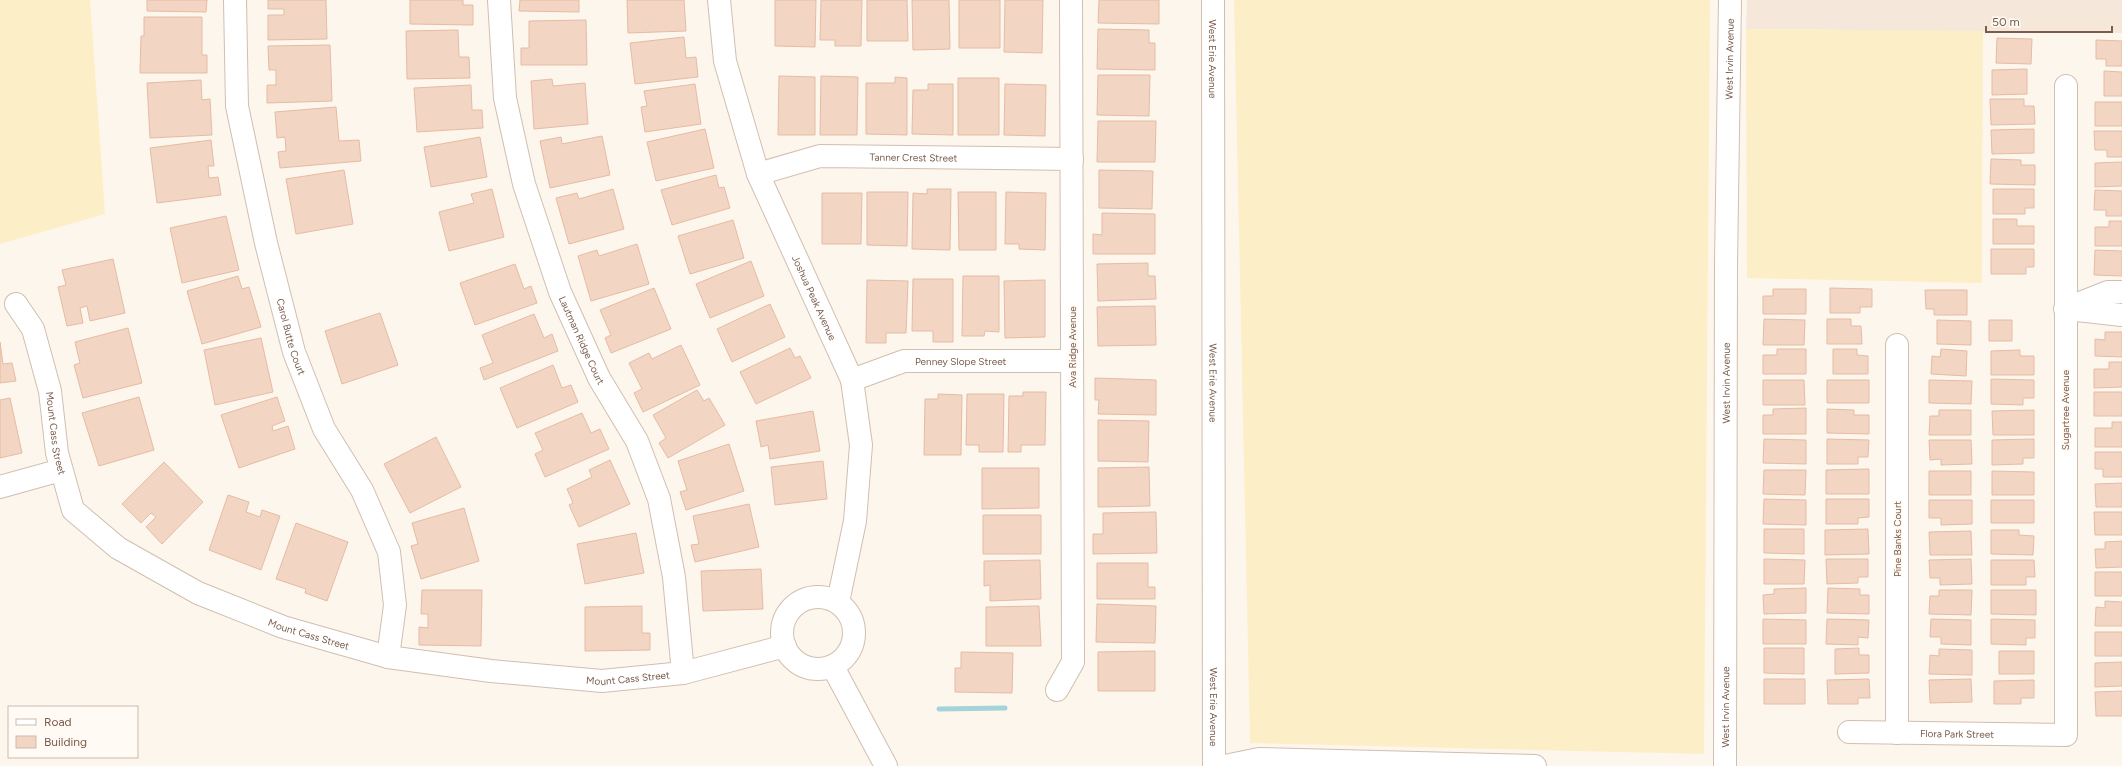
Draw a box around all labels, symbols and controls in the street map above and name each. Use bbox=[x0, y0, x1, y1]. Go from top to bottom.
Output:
scale bar bbox=[1986, 8, 2112, 34]
text: 50 m bbox=[1992, 15, 2020, 29]
street label: West Irvin Avenue bbox=[1722, 18, 1737, 100]
street label: West Erie Avenue bbox=[1206, 19, 1219, 99]
street label: Tanner Crest Street bbox=[870, 151, 958, 165]
street label: Joshua Peak Avenue bbox=[789, 253, 839, 343]
street label: Lautman Ridge Court bbox=[556, 294, 607, 387]
street label: Carol Butte Court bbox=[273, 297, 308, 377]
street label: Ava Ridge Avenue bbox=[1066, 306, 1079, 388]
street label: West Irvin Avenue bbox=[1720, 342, 1733, 424]
street label: West Erie Avenue bbox=[1206, 343, 1220, 423]
street label: Penney Slope Street bbox=[915, 355, 1007, 368]
street label: Sugartree Avenue bbox=[2059, 369, 2072, 450]
street label: Mount Cass Street bbox=[43, 391, 69, 476]
street label: Pine Banks Court bbox=[1891, 501, 1904, 577]
street label: Mount Cass Street bbox=[266, 616, 351, 653]
street label: West Irvin Avenue bbox=[1719, 666, 1732, 748]
street label: West Erie Avenue bbox=[1207, 667, 1220, 747]
street label: Mount Cass Street bbox=[586, 668, 671, 688]
legend bbox=[8, 706, 138, 758]
text: Road bbox=[44, 715, 72, 729]
street label: Flora Park Street bbox=[1920, 727, 1994, 741]
text: Building bbox=[44, 735, 87, 749]

